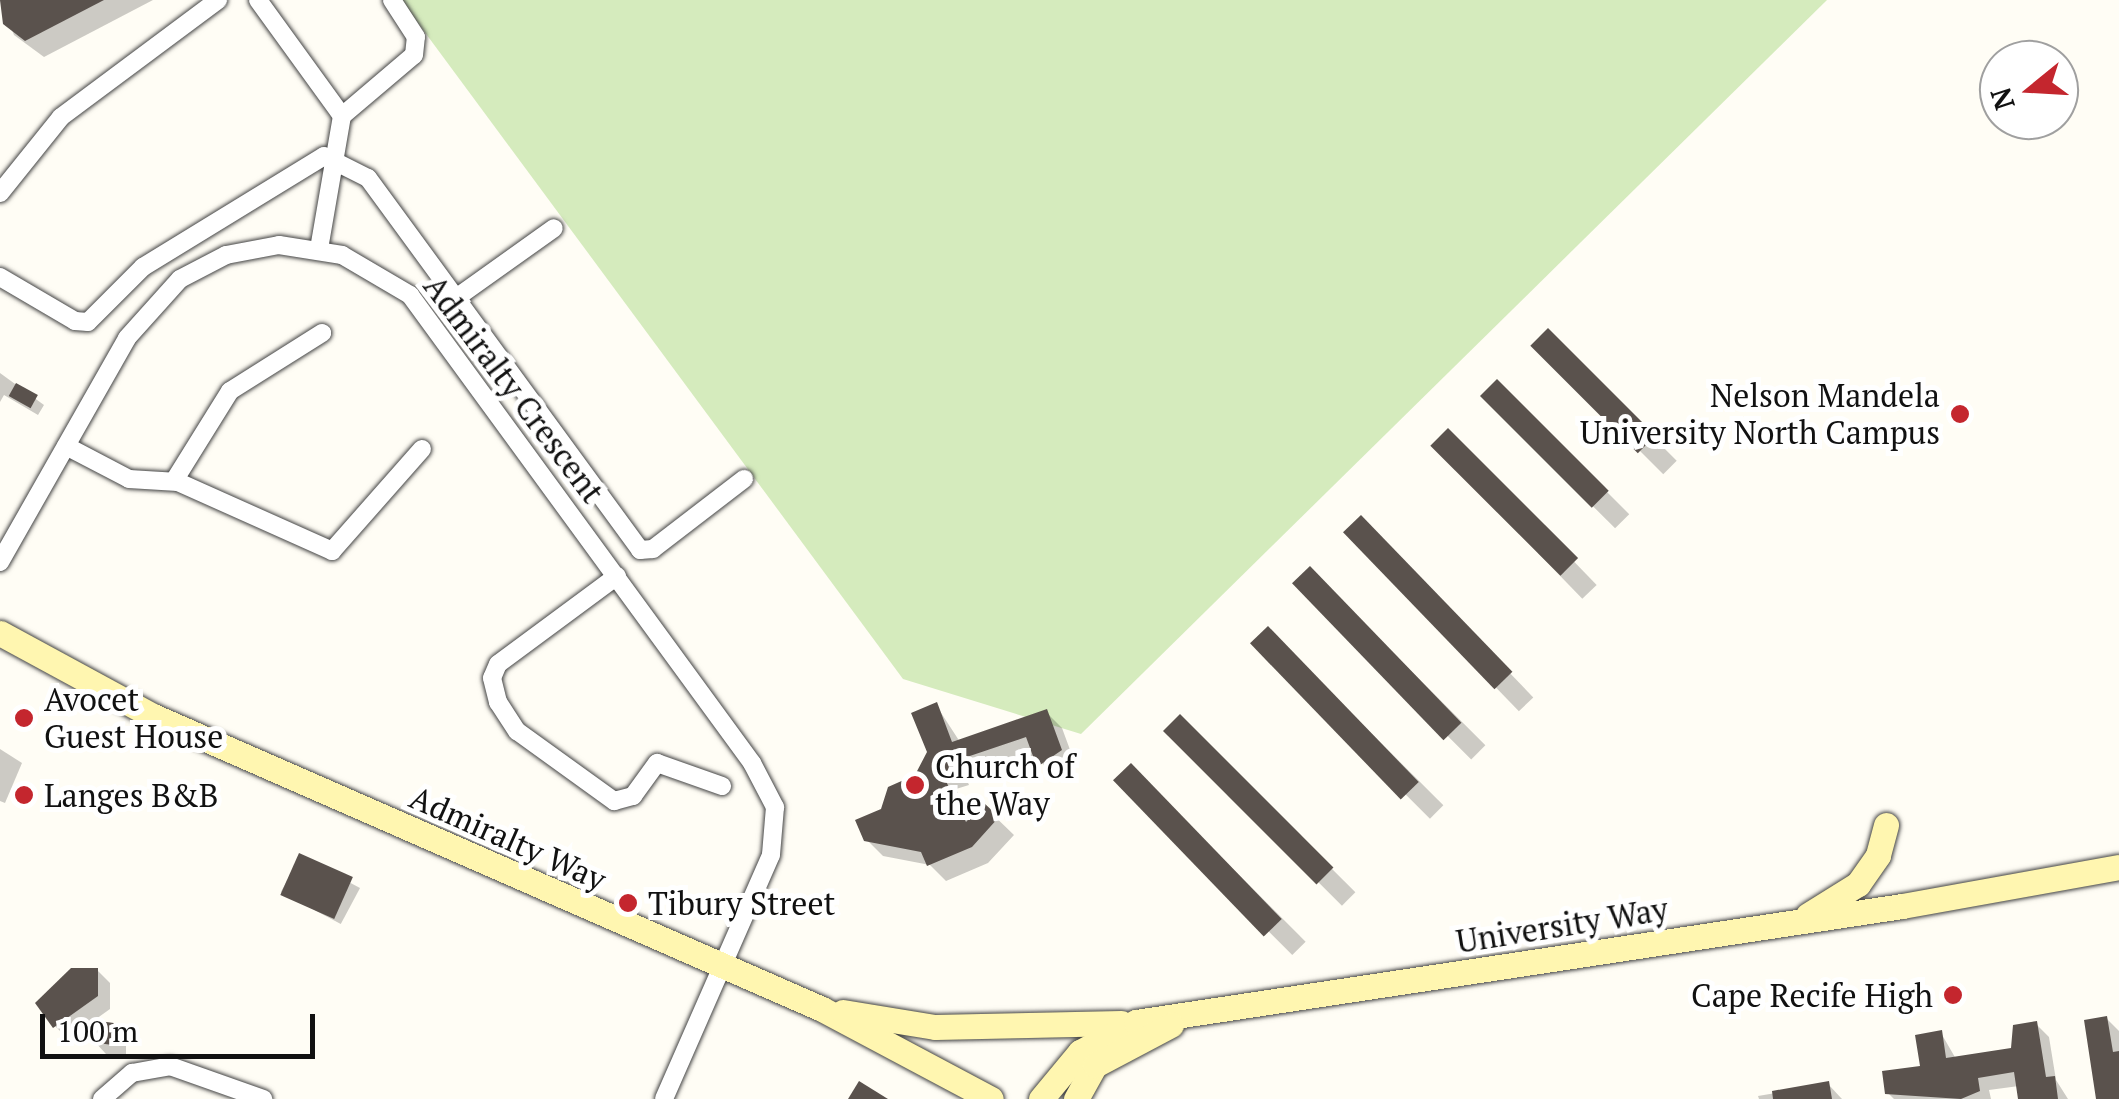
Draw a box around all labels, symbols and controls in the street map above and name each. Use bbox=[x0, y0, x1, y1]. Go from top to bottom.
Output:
north arrow bbox=[1979, 40, 2079, 140]
text: N bbox=[1981, 83, 2023, 115]
street label: Admiralty Crescent bbox=[416, 268, 612, 510]
place label: Nelson Mandela University North Campus bbox=[1580, 377, 1940, 452]
marker: Nelson Mandela University North Campus bbox=[1949, 403, 1971, 425]
place label: Avocet Guest House bbox=[44, 681, 223, 756]
marker: Avocet Guest House bbox=[13, 707, 35, 729]
place label: Church of the Way bbox=[935, 748, 1075, 823]
marker: Church of the Way bbox=[904, 774, 926, 796]
place label: Langes B&B bbox=[44, 776, 218, 814]
street label: Admiralty Way bbox=[404, 778, 612, 898]
marker: Langes B&B bbox=[13, 784, 35, 806]
place label: Tibury Street bbox=[648, 884, 835, 922]
street label: University Way bbox=[1454, 889, 1670, 961]
marker: Tibury Street bbox=[617, 892, 639, 914]
place label: Cape Recife High bbox=[1691, 976, 1933, 1014]
marker: Cape Recife High bbox=[1942, 984, 1964, 1006]
scale bar bbox=[45, 994, 320, 1056]
text: 100 m bbox=[57, 1011, 138, 1051]

